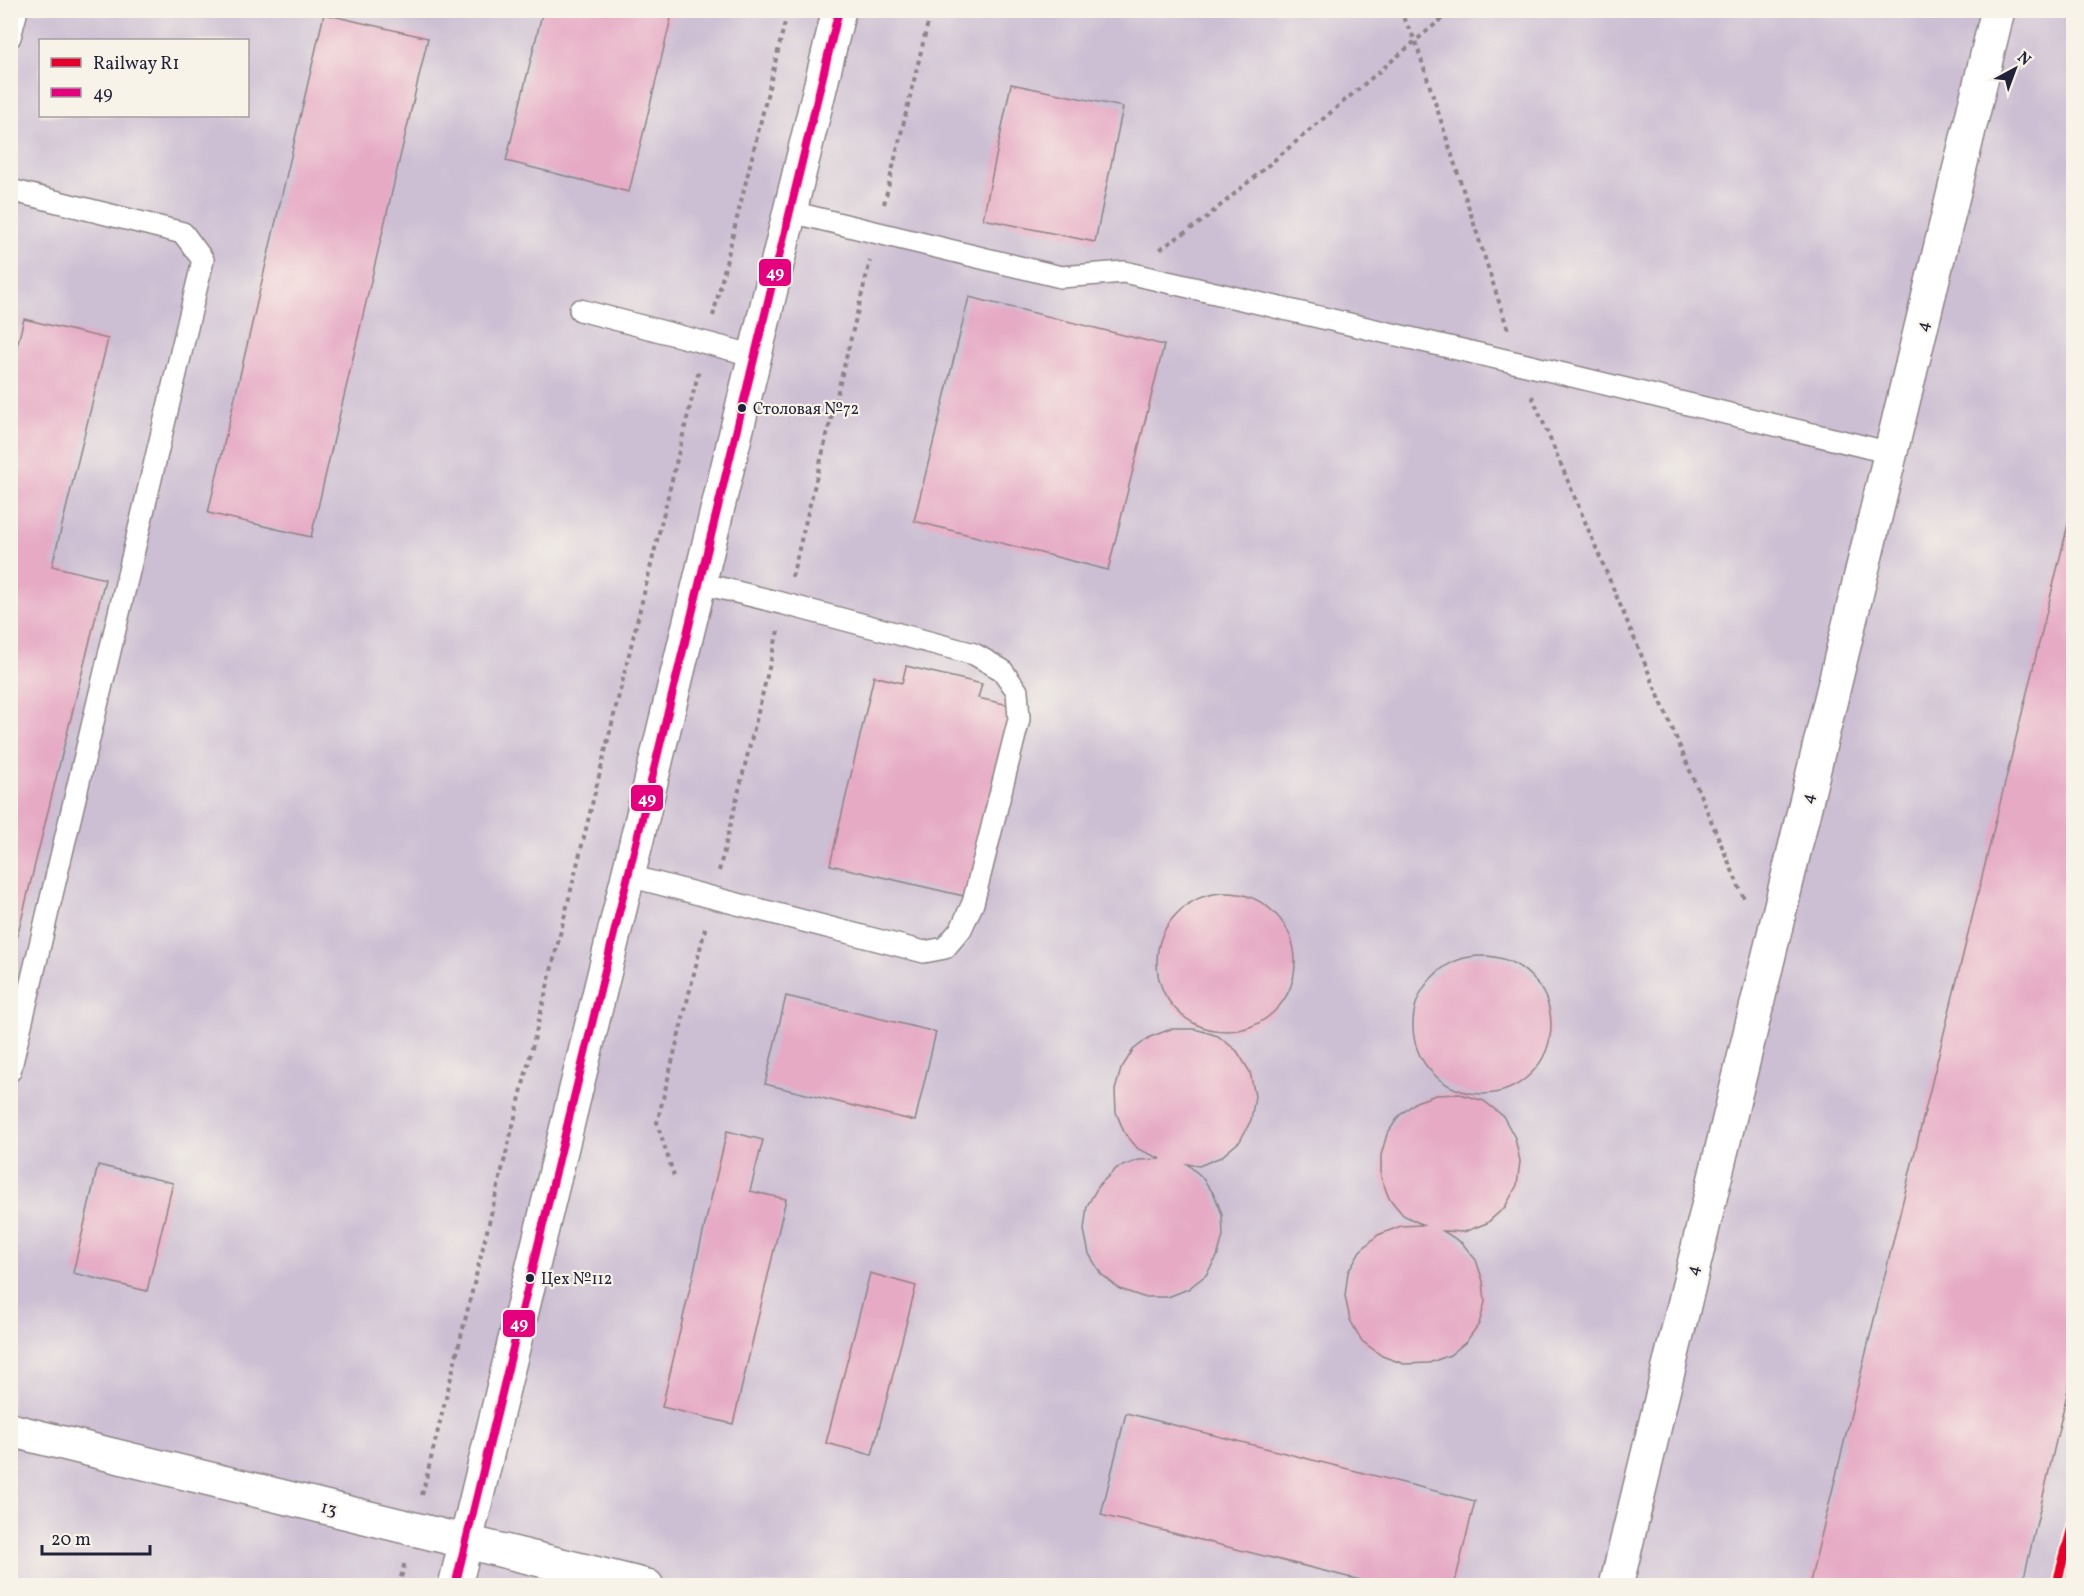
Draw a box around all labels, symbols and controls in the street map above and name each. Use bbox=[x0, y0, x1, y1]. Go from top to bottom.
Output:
legend bbox=[39, 39, 249, 117]
north arrow bbox=[1985, 39, 2045, 99]
text: N bbox=[2012, 47, 2035, 72]
text: Railway R1 bbox=[93, 52, 180, 77]
text: 49 bbox=[93, 82, 113, 107]
line badge: 49 bbox=[758, 258, 792, 287]
text: 49 bbox=[766, 263, 784, 285]
street label: 4 bbox=[1910, 318, 1937, 335]
place label: Столовая №72 bbox=[753, 399, 859, 421]
marker: Столовая №72 bbox=[736, 402, 748, 414]
line badge: 49 bbox=[630, 784, 664, 812]
text: 49 bbox=[638, 789, 656, 811]
street label: 4 bbox=[1795, 790, 1822, 807]
street label: 4 bbox=[1680, 1262, 1707, 1279]
place label: Цех №112 bbox=[541, 1269, 612, 1291]
marker: Цех №112 bbox=[524, 1272, 536, 1284]
line badge: 49 bbox=[502, 1309, 536, 1338]
text: 49 bbox=[510, 1314, 528, 1336]
street label: 13 bbox=[318, 1495, 340, 1524]
scale bar bbox=[42, 1518, 150, 1556]
text: 20 m bbox=[51, 1528, 91, 1553]

